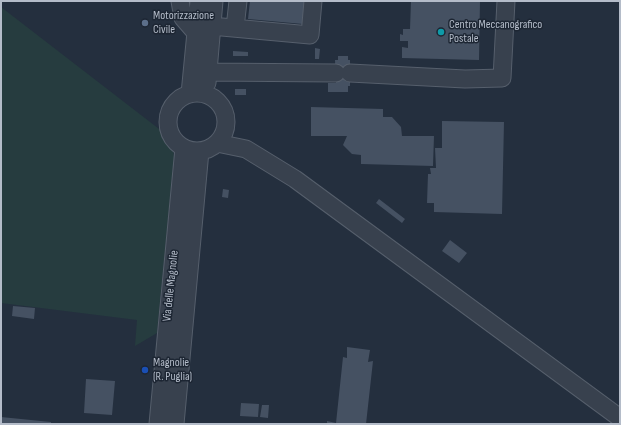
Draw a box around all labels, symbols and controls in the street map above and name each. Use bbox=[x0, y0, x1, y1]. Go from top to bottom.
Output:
place label: Motorizzazione Civile bbox=[153, 9, 214, 37]
marker: Motorizzazione Civile bbox=[140, 18, 150, 28]
place label: Centro Meccanografico Postale bbox=[449, 18, 542, 46]
marker: Centro Meccanografico Postale bbox=[436, 27, 446, 37]
street label: Via delle Magnolie bbox=[160, 250, 182, 322]
place label: Magnolie (R. Puglia) bbox=[153, 356, 192, 384]
marker: Magnolie (R. Puglia) bbox=[140, 365, 150, 375]

